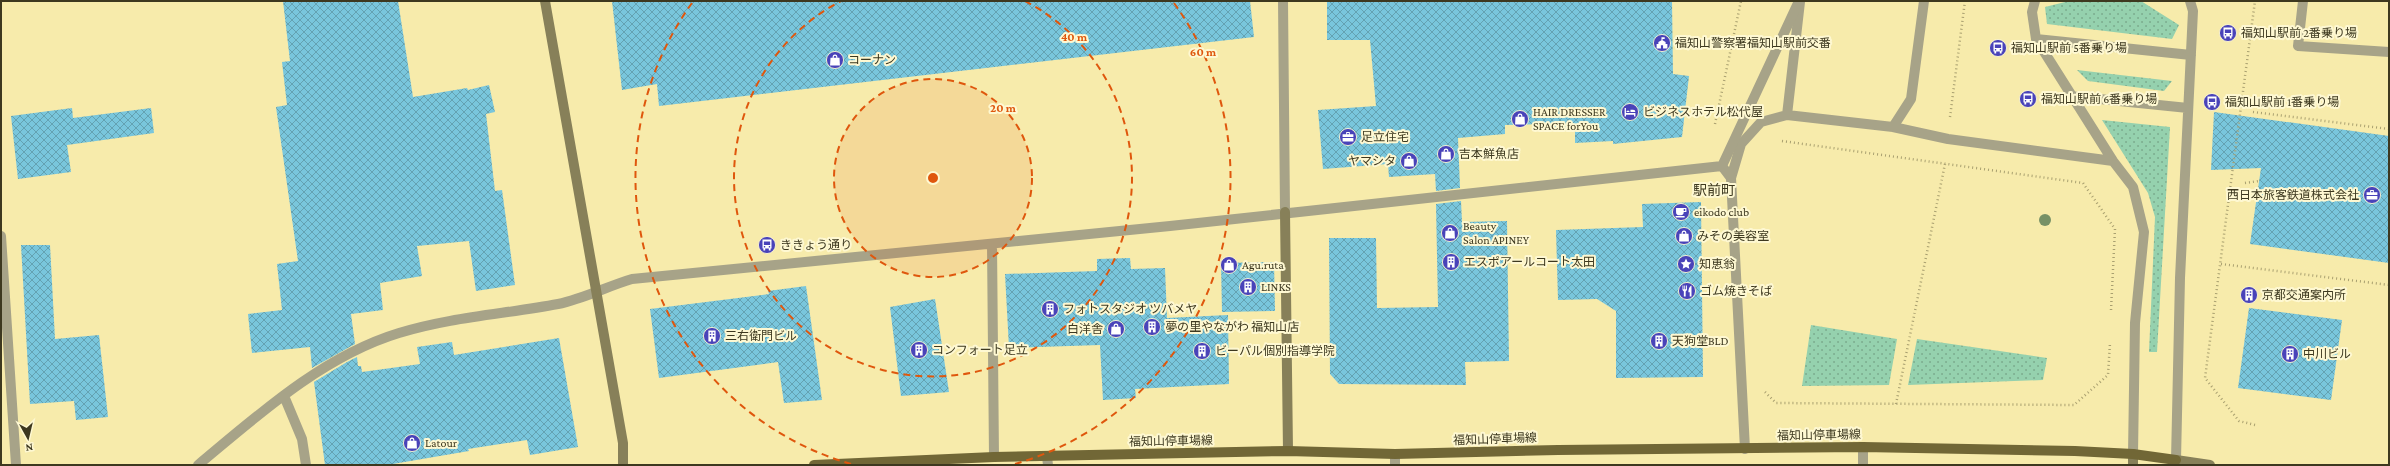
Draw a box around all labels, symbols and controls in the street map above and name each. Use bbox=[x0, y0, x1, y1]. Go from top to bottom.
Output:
bus stop icon: 福知山駅前 2番乗り場 bbox=[2218, 23, 2238, 43]
place label: 福知山駅前 2番乗り場 bbox=[2241, 26, 2357, 40]
text: 40 m bbox=[1061, 30, 1088, 44]
public building icon: 福知山警察署福知山駅前交番 bbox=[1652, 33, 1672, 53]
place label: 福知山警察署福知山駅前交番 bbox=[1675, 36, 1831, 50]
bus stop icon: 福知山駅前 5番乗り場 bbox=[1988, 38, 2008, 58]
place label: 福知山駅前 5番乗り場 bbox=[2011, 41, 2127, 55]
text: 60 m bbox=[1190, 45, 1217, 59]
shop icon: コーナン bbox=[825, 50, 845, 70]
place label: コーナン bbox=[848, 53, 896, 67]
bus stop icon: 福知山駅前 6番乗り場 bbox=[2018, 89, 2038, 109]
place label: 福知山駅前 6番乗り場 bbox=[2041, 92, 2157, 106]
bus stop icon: 福知山駅前 1番乗り場 bbox=[2202, 92, 2222, 112]
place label: 福知山駅前 1番乗り場 bbox=[2225, 95, 2339, 109]
text: 20 m bbox=[990, 101, 1017, 115]
hotel icon: ビジネスホテル松代屋 bbox=[1620, 102, 1640, 122]
place label: HAIR DRESSER SPACE forYou bbox=[1533, 105, 1606, 133]
place label: ビジネスホテル松代屋 bbox=[1643, 105, 1763, 119]
shop icon: HAIR DRESSER SPACE forYou bbox=[1510, 109, 1530, 129]
office icon: 足立住宅 bbox=[1338, 127, 1358, 147]
place label: 足立住宅 bbox=[1361, 130, 1409, 144]
shop icon: 吉本鮮魚店 bbox=[1436, 144, 1456, 164]
place label: 吉本鮮魚店 bbox=[1459, 147, 1519, 161]
shop icon: ヤマシタ bbox=[1399, 151, 1419, 171]
place label: ヤマシタ bbox=[1348, 154, 1396, 168]
centre of rings bbox=[926, 171, 940, 185]
district label: 駅前町 bbox=[1693, 182, 1735, 198]
office icon: 西日本旅客鉄道株式会社 bbox=[2362, 185, 2382, 205]
place label: 西日本旅客鉄道株式会社 bbox=[2227, 188, 2359, 202]
cafe icon: eikodo club bbox=[1671, 202, 1691, 222]
place label: eikodo club bbox=[1694, 205, 1749, 219]
place label: Beauty Salon APINEY bbox=[1463, 219, 1530, 247]
shop icon: Beauty Salon APINEY bbox=[1440, 223, 1460, 243]
shop icon: みその美容室 bbox=[1674, 226, 1694, 246]
place label: みその美容室 bbox=[1697, 229, 1769, 243]
bus stop icon: ききょう通り bbox=[757, 235, 777, 255]
place label: ききょう通り bbox=[780, 238, 852, 252]
building icon: エスポアールコート太田 bbox=[1441, 252, 1461, 272]
place icon: 知恵翁 bbox=[1676, 254, 1696, 274]
shop icon: Agu.ruta bbox=[1219, 255, 1239, 275]
place label: エスポアールコート太田 bbox=[1464, 255, 1595, 269]
place label: 知恵翁 bbox=[1699, 257, 1735, 271]
place label: Agu.ruta bbox=[1242, 258, 1284, 272]
building icon: LINKS bbox=[1238, 277, 1258, 297]
place label: LINKS bbox=[1261, 280, 1291, 294]
restaurant icon: ゴム焼きそば bbox=[1677, 281, 1697, 301]
place label: ゴム焼きそば bbox=[1700, 284, 1772, 298]
building icon: 京都交通案内所 bbox=[2239, 285, 2259, 305]
place label: 京都交通案内所 bbox=[2262, 288, 2346, 302]
building icon: フォトスタジオ ツバメヤ bbox=[1040, 299, 1060, 319]
place label: フォトスタジオ ツバメヤ bbox=[1063, 302, 1197, 316]
building icon: 夢の里やながわ 福知山店 bbox=[1142, 317, 1162, 337]
shop icon: 白洋舎 bbox=[1106, 319, 1126, 339]
place label: 夢の里やながわ 福知山店 bbox=[1165, 320, 1299, 334]
place label: 白洋舎 bbox=[1067, 322, 1103, 336]
building icon: 三右衛門ビル bbox=[702, 326, 722, 346]
place label: 三右衛門ビル bbox=[725, 329, 797, 343]
building icon: 天狗堂BLD bbox=[1649, 331, 1669, 351]
place label: 天狗堂BLD bbox=[1672, 334, 1729, 348]
building icon: コンフォート足立 bbox=[909, 340, 929, 360]
building icon: ビーパル個別指導学院 bbox=[1192, 341, 1212, 361]
place label: コンフォート足立 bbox=[932, 343, 1028, 357]
place label: ビーパル個別指導学院 bbox=[1215, 344, 1335, 358]
building icon: 中川ビル bbox=[2280, 344, 2300, 364]
place label: 中川ビル bbox=[2303, 347, 2351, 361]
north arrow bbox=[8, 418, 48, 458]
street label: 福知山停車場線 bbox=[1777, 427, 1861, 443]
street label: 福知山停車場線 bbox=[1453, 431, 1537, 447]
shop icon: Latour bbox=[402, 433, 422, 453]
street label: 福知山停車場線 bbox=[1129, 433, 1213, 449]
place label: Latour bbox=[425, 436, 458, 450]
text: N bbox=[24, 441, 34, 454]

